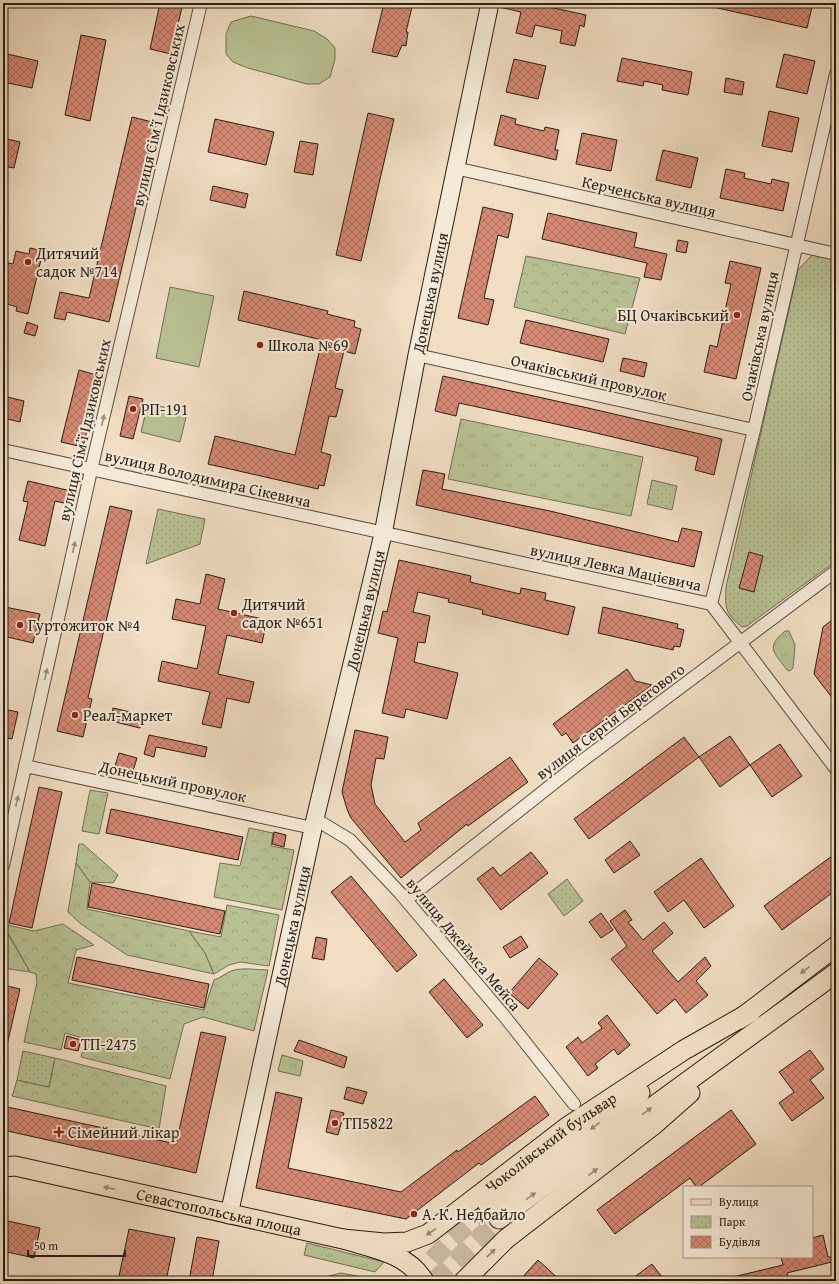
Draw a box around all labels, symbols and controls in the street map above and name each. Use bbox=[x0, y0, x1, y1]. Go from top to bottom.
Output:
street label: вулиця Сімʼї Ідзиковських bbox=[125, 20, 191, 209]
street label: Керченська вулиця bbox=[580, 169, 718, 223]
street label: Донецька вулиця bbox=[405, 230, 454, 356]
place label: Дитячий садок №714 bbox=[35, 241, 118, 283]
marker: Дитячий садок №714 bbox=[23, 257, 33, 267]
street label: Очаківська вулиця bbox=[734, 269, 784, 403]
place label: БЦ Очаківський bbox=[617, 303, 729, 327]
marker: БЦ Очаківський bbox=[732, 310, 742, 320]
place label: Школа №69 bbox=[268, 333, 349, 357]
street label: вулиця Сімʼї Ідзиковських bbox=[51, 335, 117, 524]
marker: Школа №69 bbox=[255, 340, 265, 350]
street label: Очаківський провулок bbox=[509, 347, 670, 407]
place label: РП-191 bbox=[141, 397, 189, 421]
marker: РП-191 bbox=[128, 404, 138, 414]
one-way arrow bbox=[100, 414, 106, 426]
street label: вулиця Володимира Сікевича bbox=[103, 443, 314, 513]
street label: вулиця Левка Мацієвича bbox=[528, 537, 704, 597]
one-way arrow bbox=[71, 541, 77, 553]
street label: Донецька вулиця bbox=[339, 548, 391, 674]
place label: Дитячий садок №651 bbox=[241, 592, 324, 634]
marker: Дитячий садок №651 bbox=[229, 608, 239, 618]
place label: Гуртожиток №4 bbox=[28, 613, 141, 637]
marker: Гуртожиток №4 bbox=[15, 620, 25, 630]
street label: вулиця Сергія Берегового bbox=[530, 657, 690, 785]
one-way arrow bbox=[43, 668, 49, 680]
place label: Реал-маркет bbox=[83, 703, 173, 727]
marker: Реал-маркет bbox=[70, 710, 80, 720]
street label: Донецький провулок bbox=[96, 753, 249, 808]
one-way arrow bbox=[15, 795, 21, 807]
street label: Донецька вулиця bbox=[267, 863, 317, 989]
street label: вулиця Джеймса Мейса bbox=[401, 872, 527, 1016]
one-way arrow bbox=[800, 966, 810, 974]
place label: ТП-2475 bbox=[81, 1032, 137, 1056]
marker: ТП-2475 bbox=[68, 1039, 78, 1049]
street label: Чоколівський бульвар bbox=[480, 1085, 621, 1198]
one-way arrow bbox=[642, 1107, 652, 1115]
place label: ТП5822 bbox=[343, 1111, 393, 1135]
marker: ТП5822 bbox=[330, 1118, 340, 1128]
place label: Сімейний лікар bbox=[68, 1120, 180, 1144]
one-way arrow bbox=[590, 1122, 601, 1130]
marker: Сімейний лікар bbox=[53, 1126, 65, 1138]
one-way arrow bbox=[587, 1168, 598, 1176]
street label: Севастопольська площа bbox=[134, 1181, 304, 1241]
one-way arrow bbox=[103, 1184, 115, 1190]
legend bbox=[683, 1186, 813, 1258]
one-way arrow bbox=[525, 1192, 536, 1200]
text: Вулиця bbox=[719, 1193, 759, 1210]
place label: А. К. Недбайло bbox=[422, 1202, 525, 1226]
marker: А. К. Недбайло bbox=[409, 1209, 419, 1219]
text: Парк bbox=[719, 1213, 746, 1230]
one-way arrow bbox=[425, 1228, 436, 1235]
scale bar bbox=[28, 1232, 125, 1258]
text: Будівля bbox=[719, 1233, 760, 1250]
text: 50 m bbox=[34, 1237, 58, 1254]
one-way arrow bbox=[486, 1248, 496, 1258]

